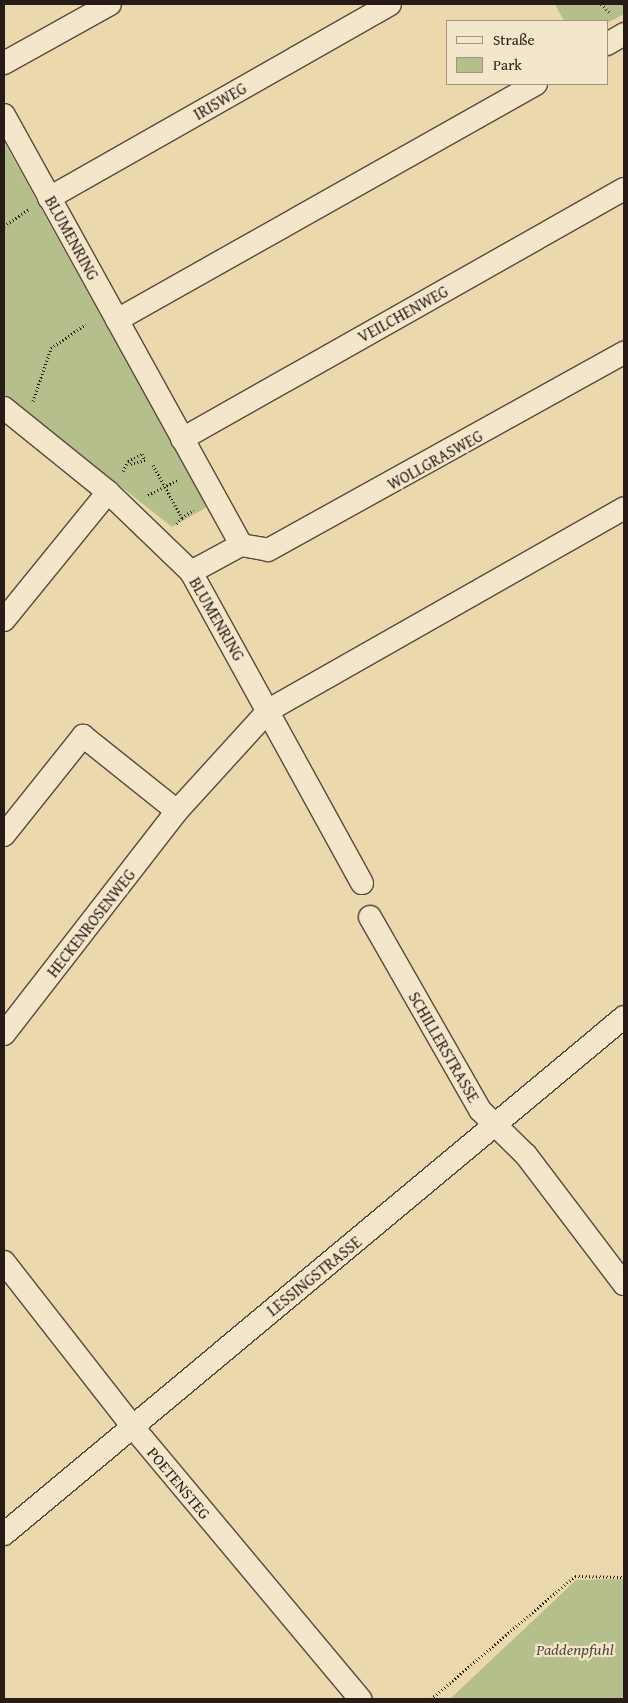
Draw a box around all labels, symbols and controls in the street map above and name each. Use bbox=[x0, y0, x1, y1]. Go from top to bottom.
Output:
legend bbox=[446, 20, 608, 85]
text: Straße bbox=[493, 29, 535, 50]
text: Park bbox=[493, 54, 522, 75]
street label: IRISWEG bbox=[190, 78, 250, 124]
street label: BLUMENRING bbox=[41, 193, 103, 283]
street label: VEILCHENWEG bbox=[354, 281, 452, 347]
street label: WOLLGRASWEG bbox=[384, 426, 486, 494]
street label: BLUMENRING bbox=[185, 574, 249, 664]
street label: HECKENROSENWEG bbox=[43, 865, 139, 981]
street label: SCHILLERSTRASSE bbox=[405, 988, 483, 1106]
street label: LESSINGSTRASSE bbox=[263, 1232, 365, 1320]
street label: POETENSTEG bbox=[143, 1443, 215, 1523]
park label: Paddenpfuhl bbox=[536, 1639, 614, 1659]

